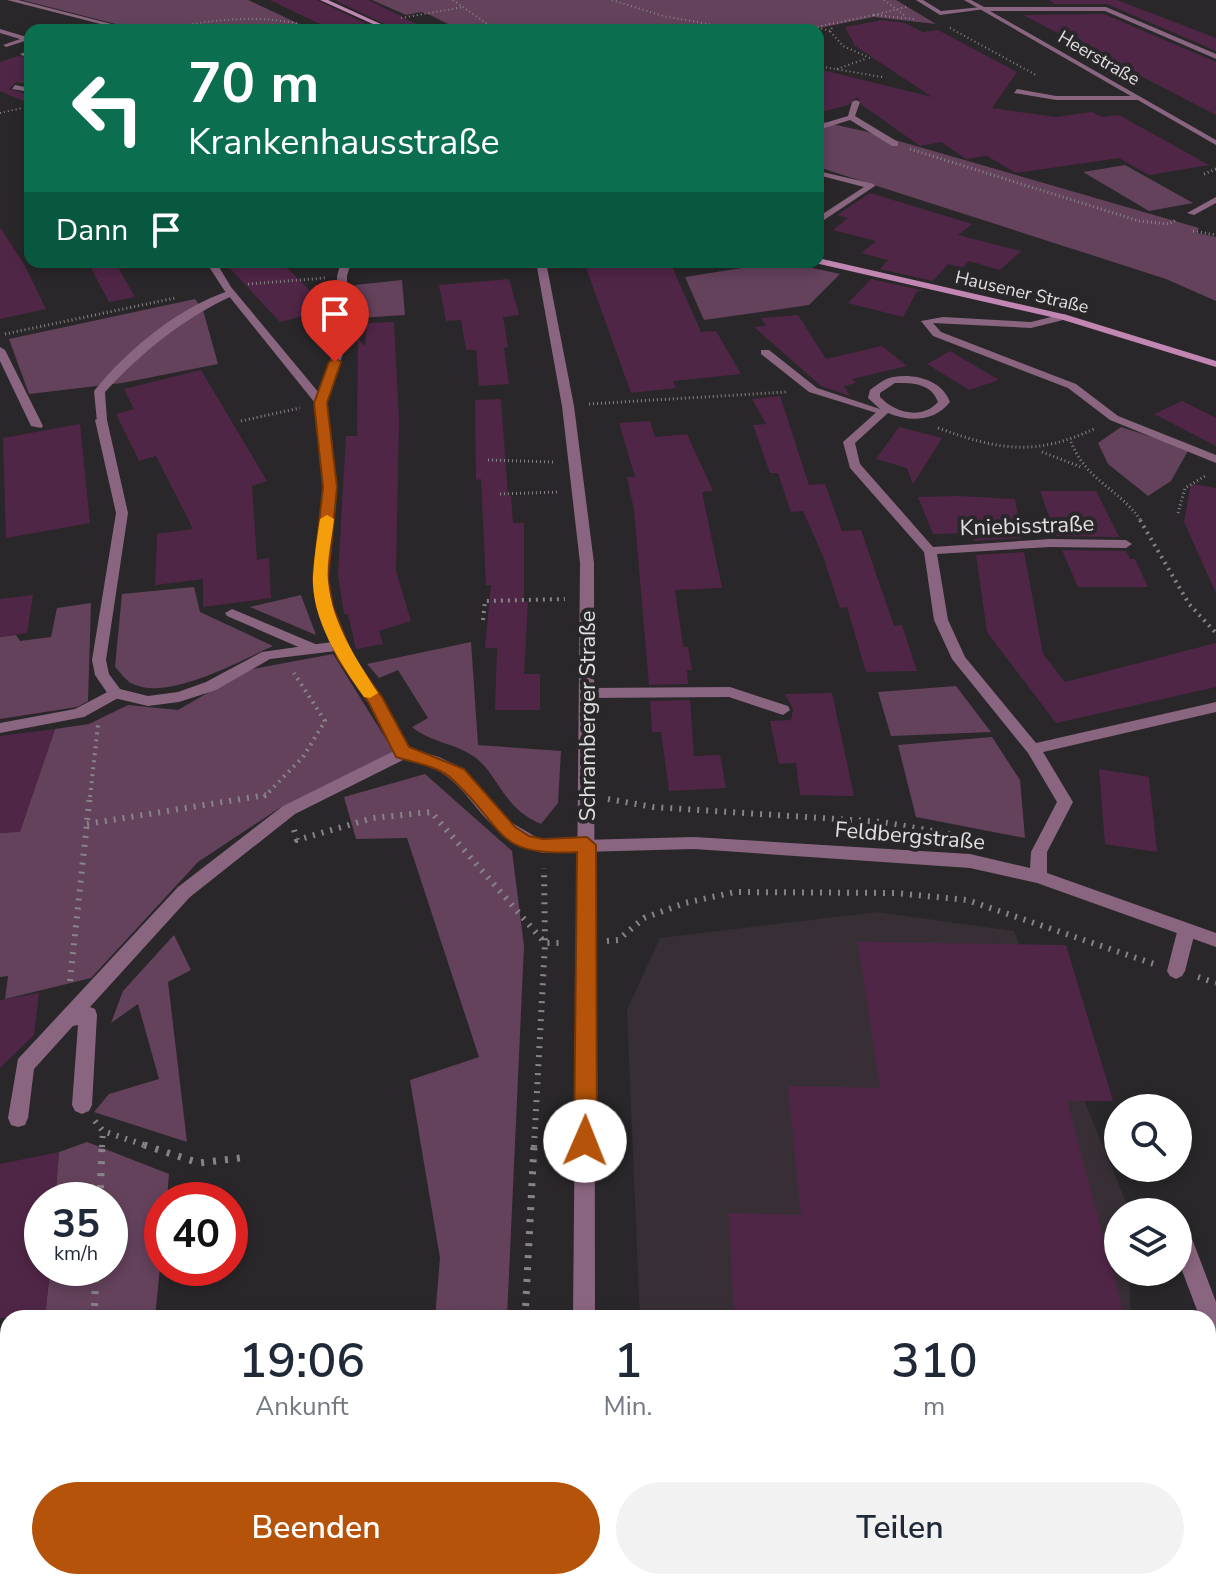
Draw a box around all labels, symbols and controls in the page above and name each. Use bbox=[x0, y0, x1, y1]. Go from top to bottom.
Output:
street label: Heerstraße bbox=[1054, 25, 1144, 91]
text: 70 m bbox=[188, 45, 319, 122]
icon: left bbox=[56, 56, 160, 160]
text: Krankenhausstraße bbox=[188, 118, 500, 167]
icon: arrive bbox=[144, 208, 188, 252]
text: Dann bbox=[56, 210, 128, 251]
street label: Hausener Straße bbox=[953, 265, 1091, 319]
pin bbox=[301, 280, 369, 362]
icon: arrive bbox=[313, 292, 357, 336]
street label: Kniebisstraße bbox=[959, 509, 1095, 543]
street label: Schramberger Straße bbox=[573, 611, 603, 821]
street label: Feldbergstraße bbox=[834, 814, 986, 858]
map controls bbox=[1104, 1094, 1192, 1286]
button: search bbox=[1104, 1094, 1192, 1182]
position arrow bbox=[543, 1099, 627, 1183]
speed limit sign: 40 bbox=[144, 1182, 248, 1286]
text: 35 bbox=[52, 1197, 100, 1251]
button: layers bbox=[1104, 1198, 1192, 1286]
text: km/h bbox=[54, 1240, 98, 1267]
text: 19:06 bbox=[239, 1328, 365, 1394]
text: 1 bbox=[614, 1328, 642, 1394]
text: 310 bbox=[891, 1328, 977, 1394]
text: Ankunft bbox=[255, 1389, 348, 1424]
text: Min. bbox=[604, 1389, 653, 1424]
text: m bbox=[923, 1389, 945, 1424]
button: Beenden bbox=[32, 1482, 600, 1574]
button: Teilen bbox=[616, 1482, 1184, 1574]

